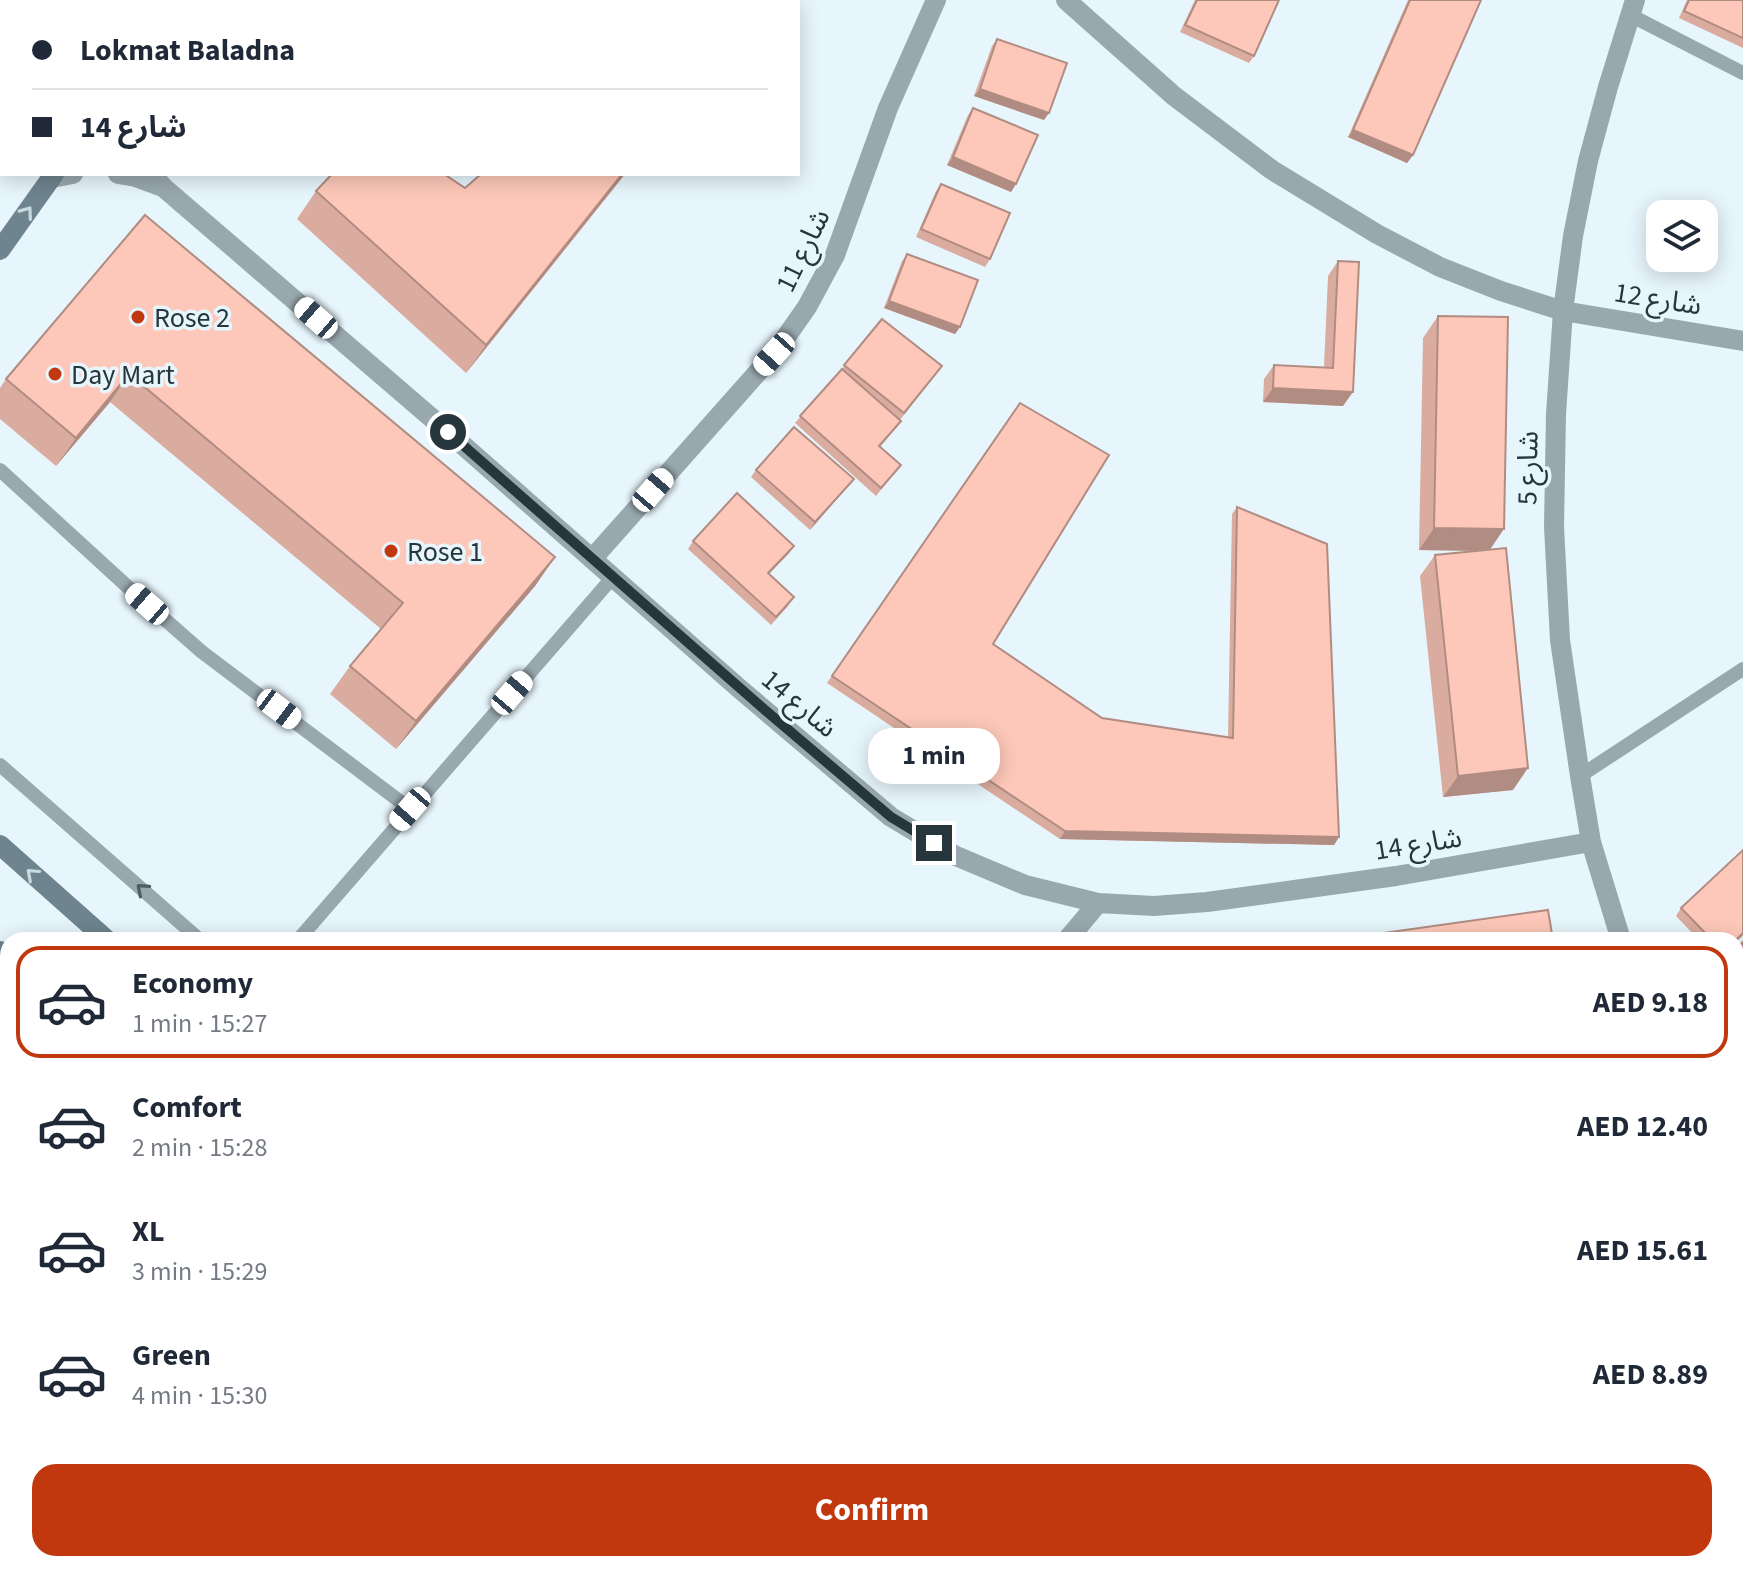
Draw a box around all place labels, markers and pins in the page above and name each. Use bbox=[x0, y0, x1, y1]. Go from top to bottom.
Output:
place label: Rose 2 bbox=[154, 298, 230, 338]
marker: Rose 2 bbox=[129, 308, 147, 326]
place label: Day Mart bbox=[71, 355, 175, 395]
marker: Day Mart bbox=[46, 365, 64, 383]
place label: Rose 1 bbox=[407, 532, 483, 572]
marker: Rose 1 bbox=[382, 542, 400, 560]

